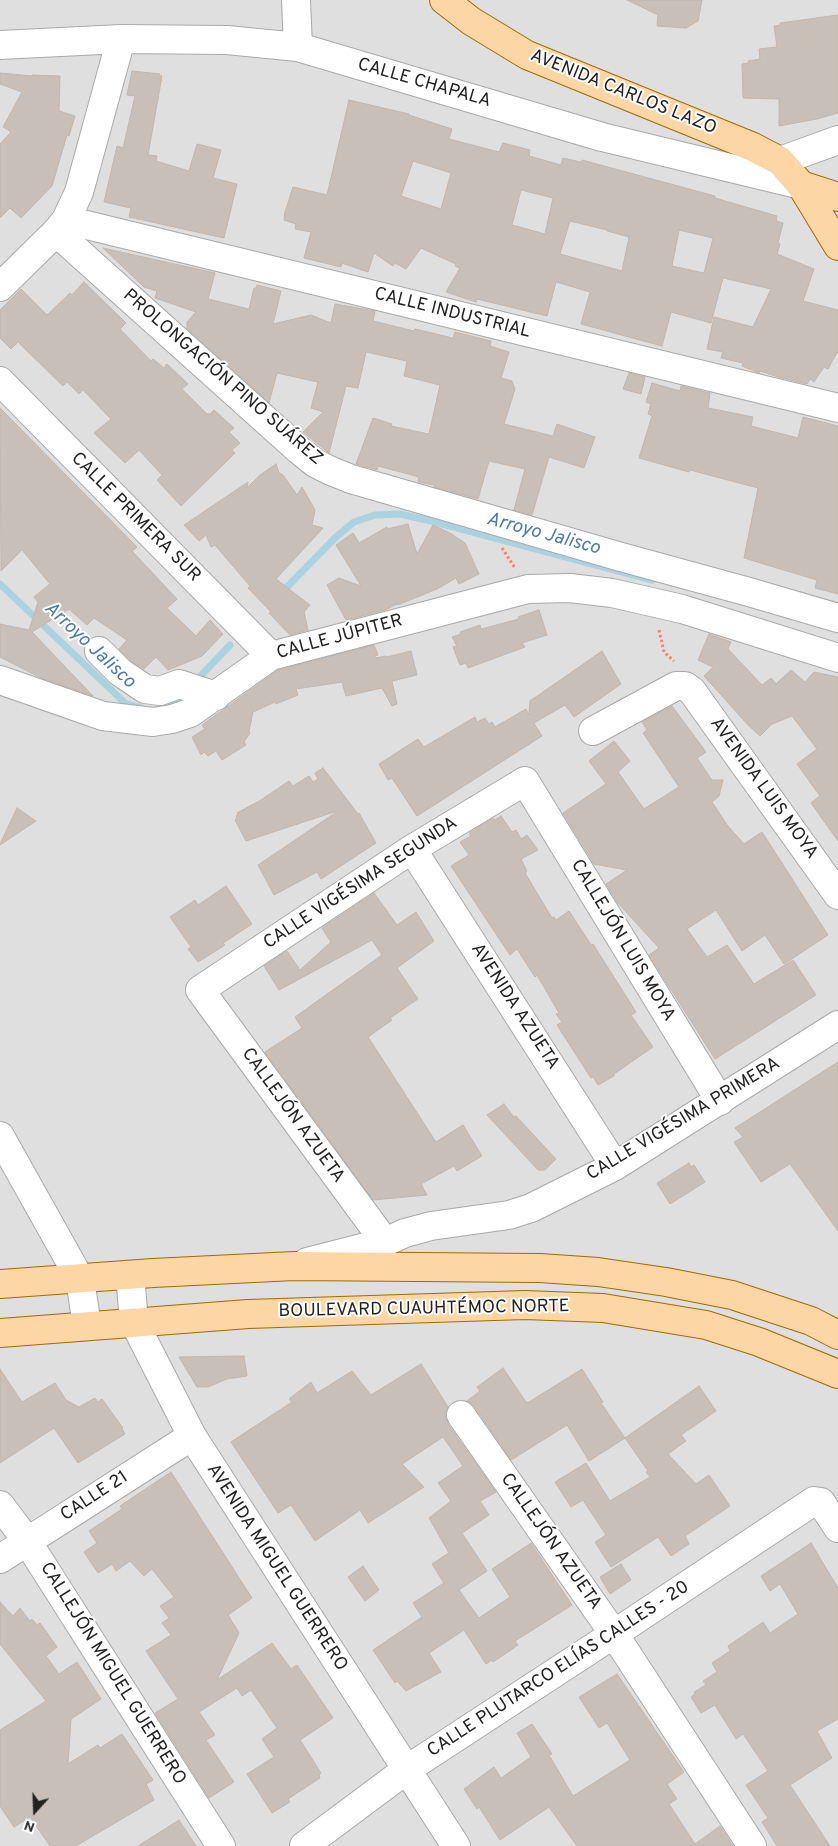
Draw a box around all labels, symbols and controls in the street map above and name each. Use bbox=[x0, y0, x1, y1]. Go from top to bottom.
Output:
street label: AVENIDA CARLOS LAZO bbox=[527, 46, 719, 140]
street label: CALLE CHAPALA bbox=[355, 55, 493, 113]
street label: CALLE INDUSTRIAL bbox=[372, 284, 532, 344]
street label: PROLONGACIÓN PINO SUÁREZ bbox=[118, 285, 326, 471]
street label: CALLE PRIMERA SUR bbox=[66, 449, 204, 587]
water label: Arroyo Jalisco bbox=[484, 509, 602, 561]
water label: Arroyo Jalisco bbox=[39, 598, 139, 694]
street label: CALLE JÚPITER bbox=[274, 611, 406, 665]
street label: AVENIDA LUIS MOYA bbox=[704, 714, 822, 864]
street label: CALLE VIGÉSIMA SEGUNDA bbox=[260, 813, 462, 955]
street label: CALLEJÓN LUIS MOYA bbox=[565, 856, 679, 1026]
street label: AVENIDA AZUETA bbox=[465, 940, 563, 1074]
street label: CALLEJÓN AZUETA bbox=[236, 1044, 348, 1188]
street label: CALLE VIGÉSIMA PRIMERA bbox=[583, 1054, 785, 1186]
street label: BOULEVARD CUAUHTÉMOC NORTE bbox=[278, 1297, 570, 1323]
street label: AVENIDA MIGUEL GUERRERO bbox=[201, 1460, 351, 1676]
street label: CALLE 21 bbox=[57, 1467, 133, 1527]
street label: CALLEJÓN AZUETA bbox=[495, 1470, 605, 1614]
street label: CALLEJÓN MIGUEL GUERRERO bbox=[34, 1559, 190, 1789]
street label: CALLE PLUTARCO ELÍAS CALLES - 20 bbox=[424, 1577, 694, 1763]
north arrow bbox=[10, 1786, 60, 1836]
text: N bbox=[22, 1816, 37, 1835]

